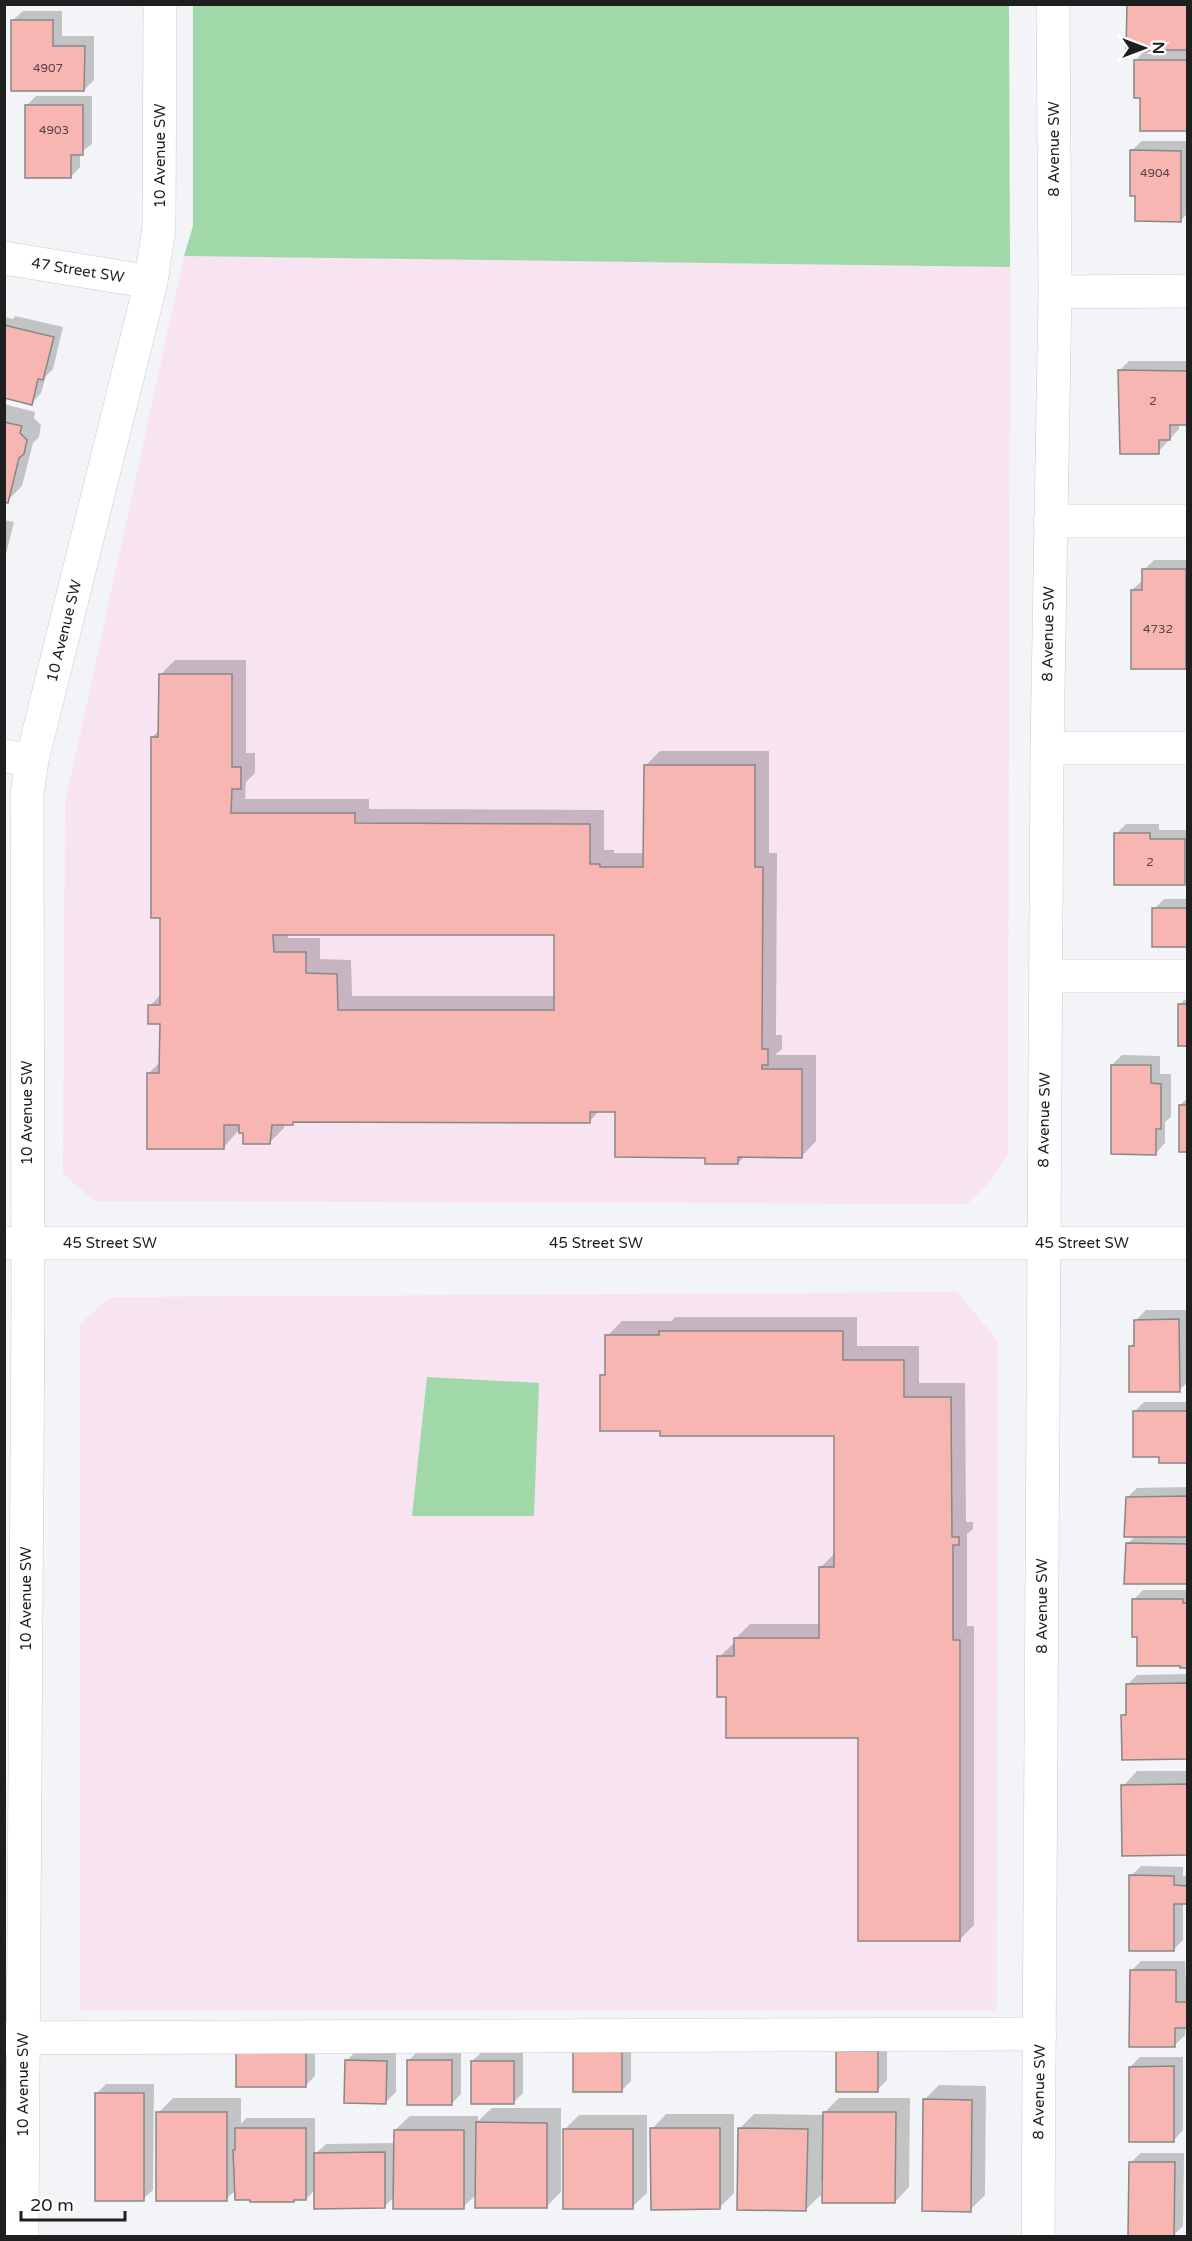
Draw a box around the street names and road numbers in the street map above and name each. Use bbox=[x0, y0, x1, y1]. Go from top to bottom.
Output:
street label: 8 Avenue SW bbox=[1045, 101, 1063, 197]
street label: 10 Avenue SW bbox=[151, 104, 169, 208]
street label: 47 Street SW bbox=[30, 254, 126, 286]
street label: 10 Avenue SW bbox=[43, 578, 85, 684]
street label: 8 Avenue SW bbox=[1038, 586, 1058, 682]
street label: 10 Avenue SW bbox=[18, 1061, 36, 1165]
street label: 8 Avenue SW bbox=[1034, 1072, 1054, 1168]
street label: 45 Street SW bbox=[63, 1234, 157, 1252]
street label: 45 Street SW bbox=[549, 1234, 643, 1252]
street label: 45 Street SW bbox=[1035, 1234, 1129, 1252]
street label: 10 Avenue SW bbox=[17, 1547, 35, 1651]
street label: 8 Avenue SW bbox=[1033, 1558, 1051, 1654]
street label: 10 Avenue SW bbox=[14, 2033, 32, 2137]
street label: 8 Avenue SW bbox=[1029, 2044, 1049, 2140]

